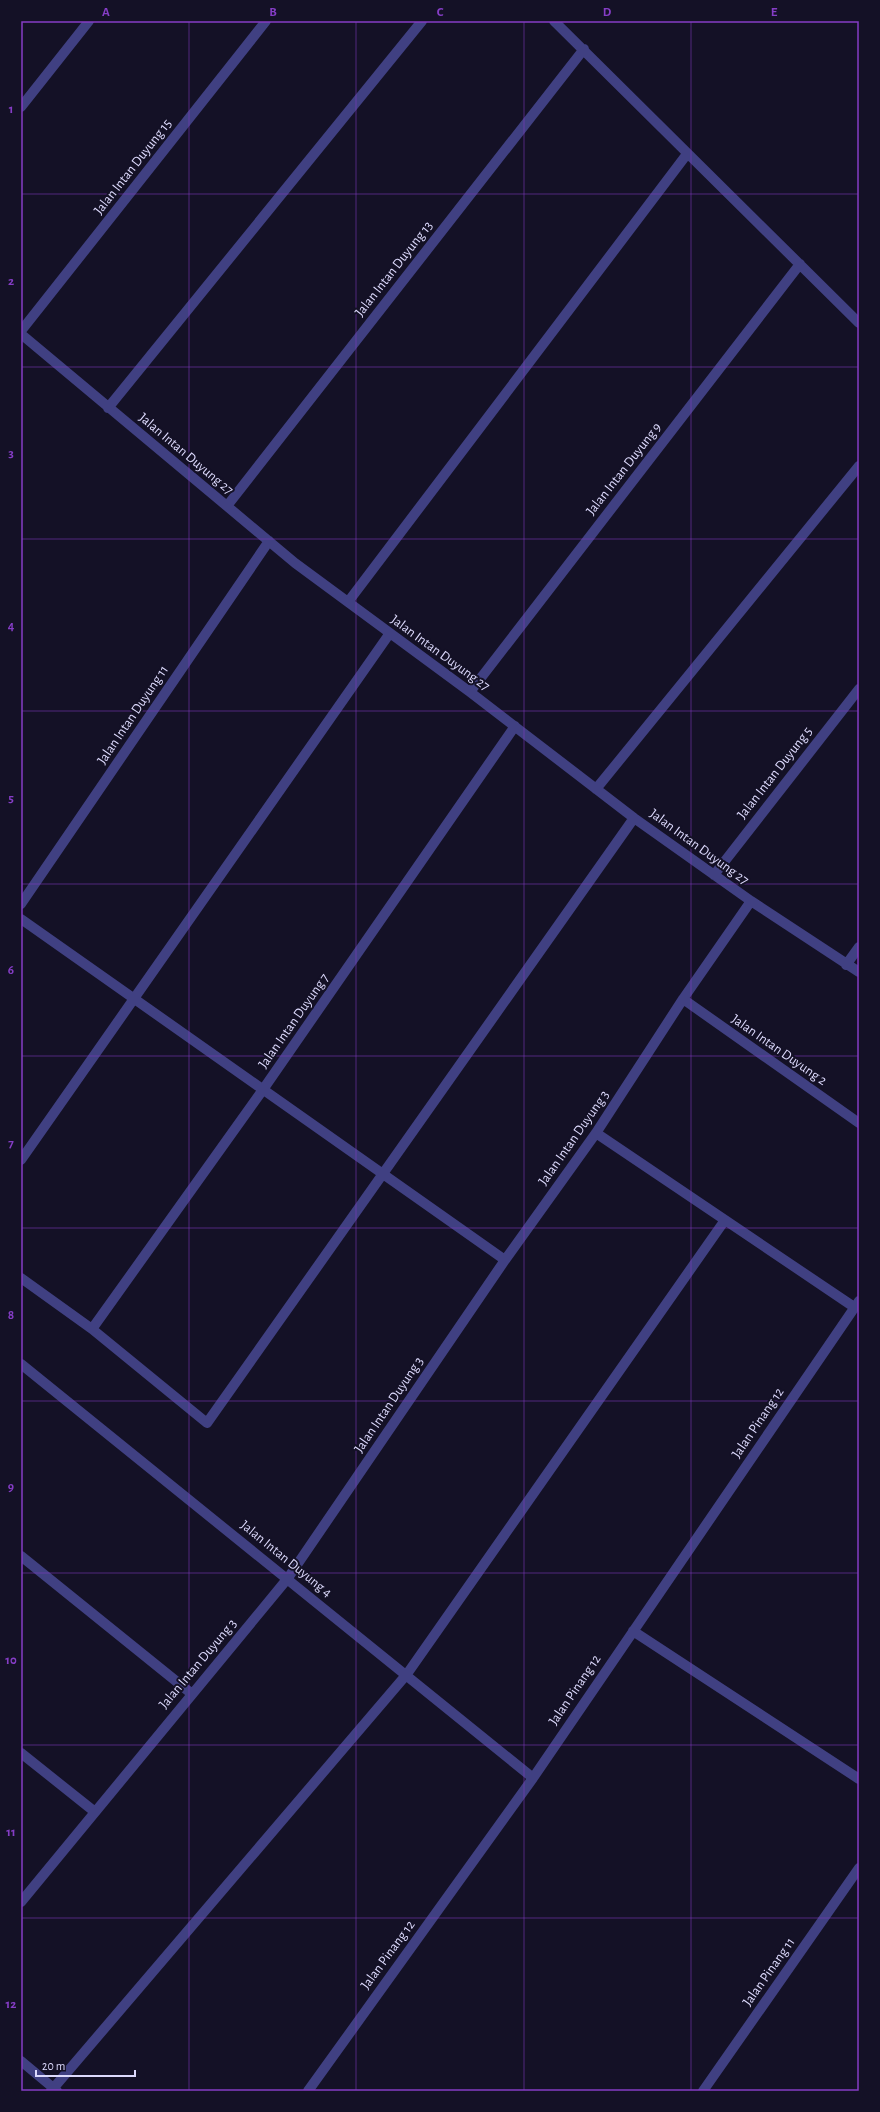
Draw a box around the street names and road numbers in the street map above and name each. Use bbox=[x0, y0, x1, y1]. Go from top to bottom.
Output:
street label: Jalan Intan Duyung 15 bbox=[91, 116, 175, 217]
street label: Jalan Intan Duyung 13 bbox=[352, 218, 436, 319]
street label: Jalan Intan Duyung 27 bbox=[136, 411, 236, 498]
street label: Jalan Intan Duyung 9 bbox=[584, 420, 664, 518]
street label: Jalan Intan Duyung 27 bbox=[388, 612, 492, 694]
street label: Jalan Intan Duyung 11 bbox=[95, 663, 171, 767]
street label: Jalan Intan Duyung 5 bbox=[735, 724, 815, 822]
street label: Jalan Intan Duyung 27 bbox=[647, 806, 751, 888]
street label: Jalan Intan Duyung 7 bbox=[256, 971, 332, 1071]
street label: Jalan Intan Duyung 2 bbox=[729, 1012, 829, 1088]
street label: Jalan Intan Duyung 3 bbox=[536, 1088, 612, 1188]
street label: Jalan Intan Duyung 3 bbox=[352, 1354, 426, 1455]
street label: Jalan Pinang 12 bbox=[729, 1385, 787, 1461]
street label: Jalan Intan Duyung 4 bbox=[238, 1518, 335, 1600]
street label: Jalan Intan Duyung 3 bbox=[157, 1616, 240, 1711]
street label: Jalan Pinang 12 bbox=[546, 1652, 604, 1728]
street label: Jalan Pinang 12 bbox=[358, 1918, 418, 1992]
street label: Jalan Pinang 11 bbox=[740, 1935, 798, 2009]

